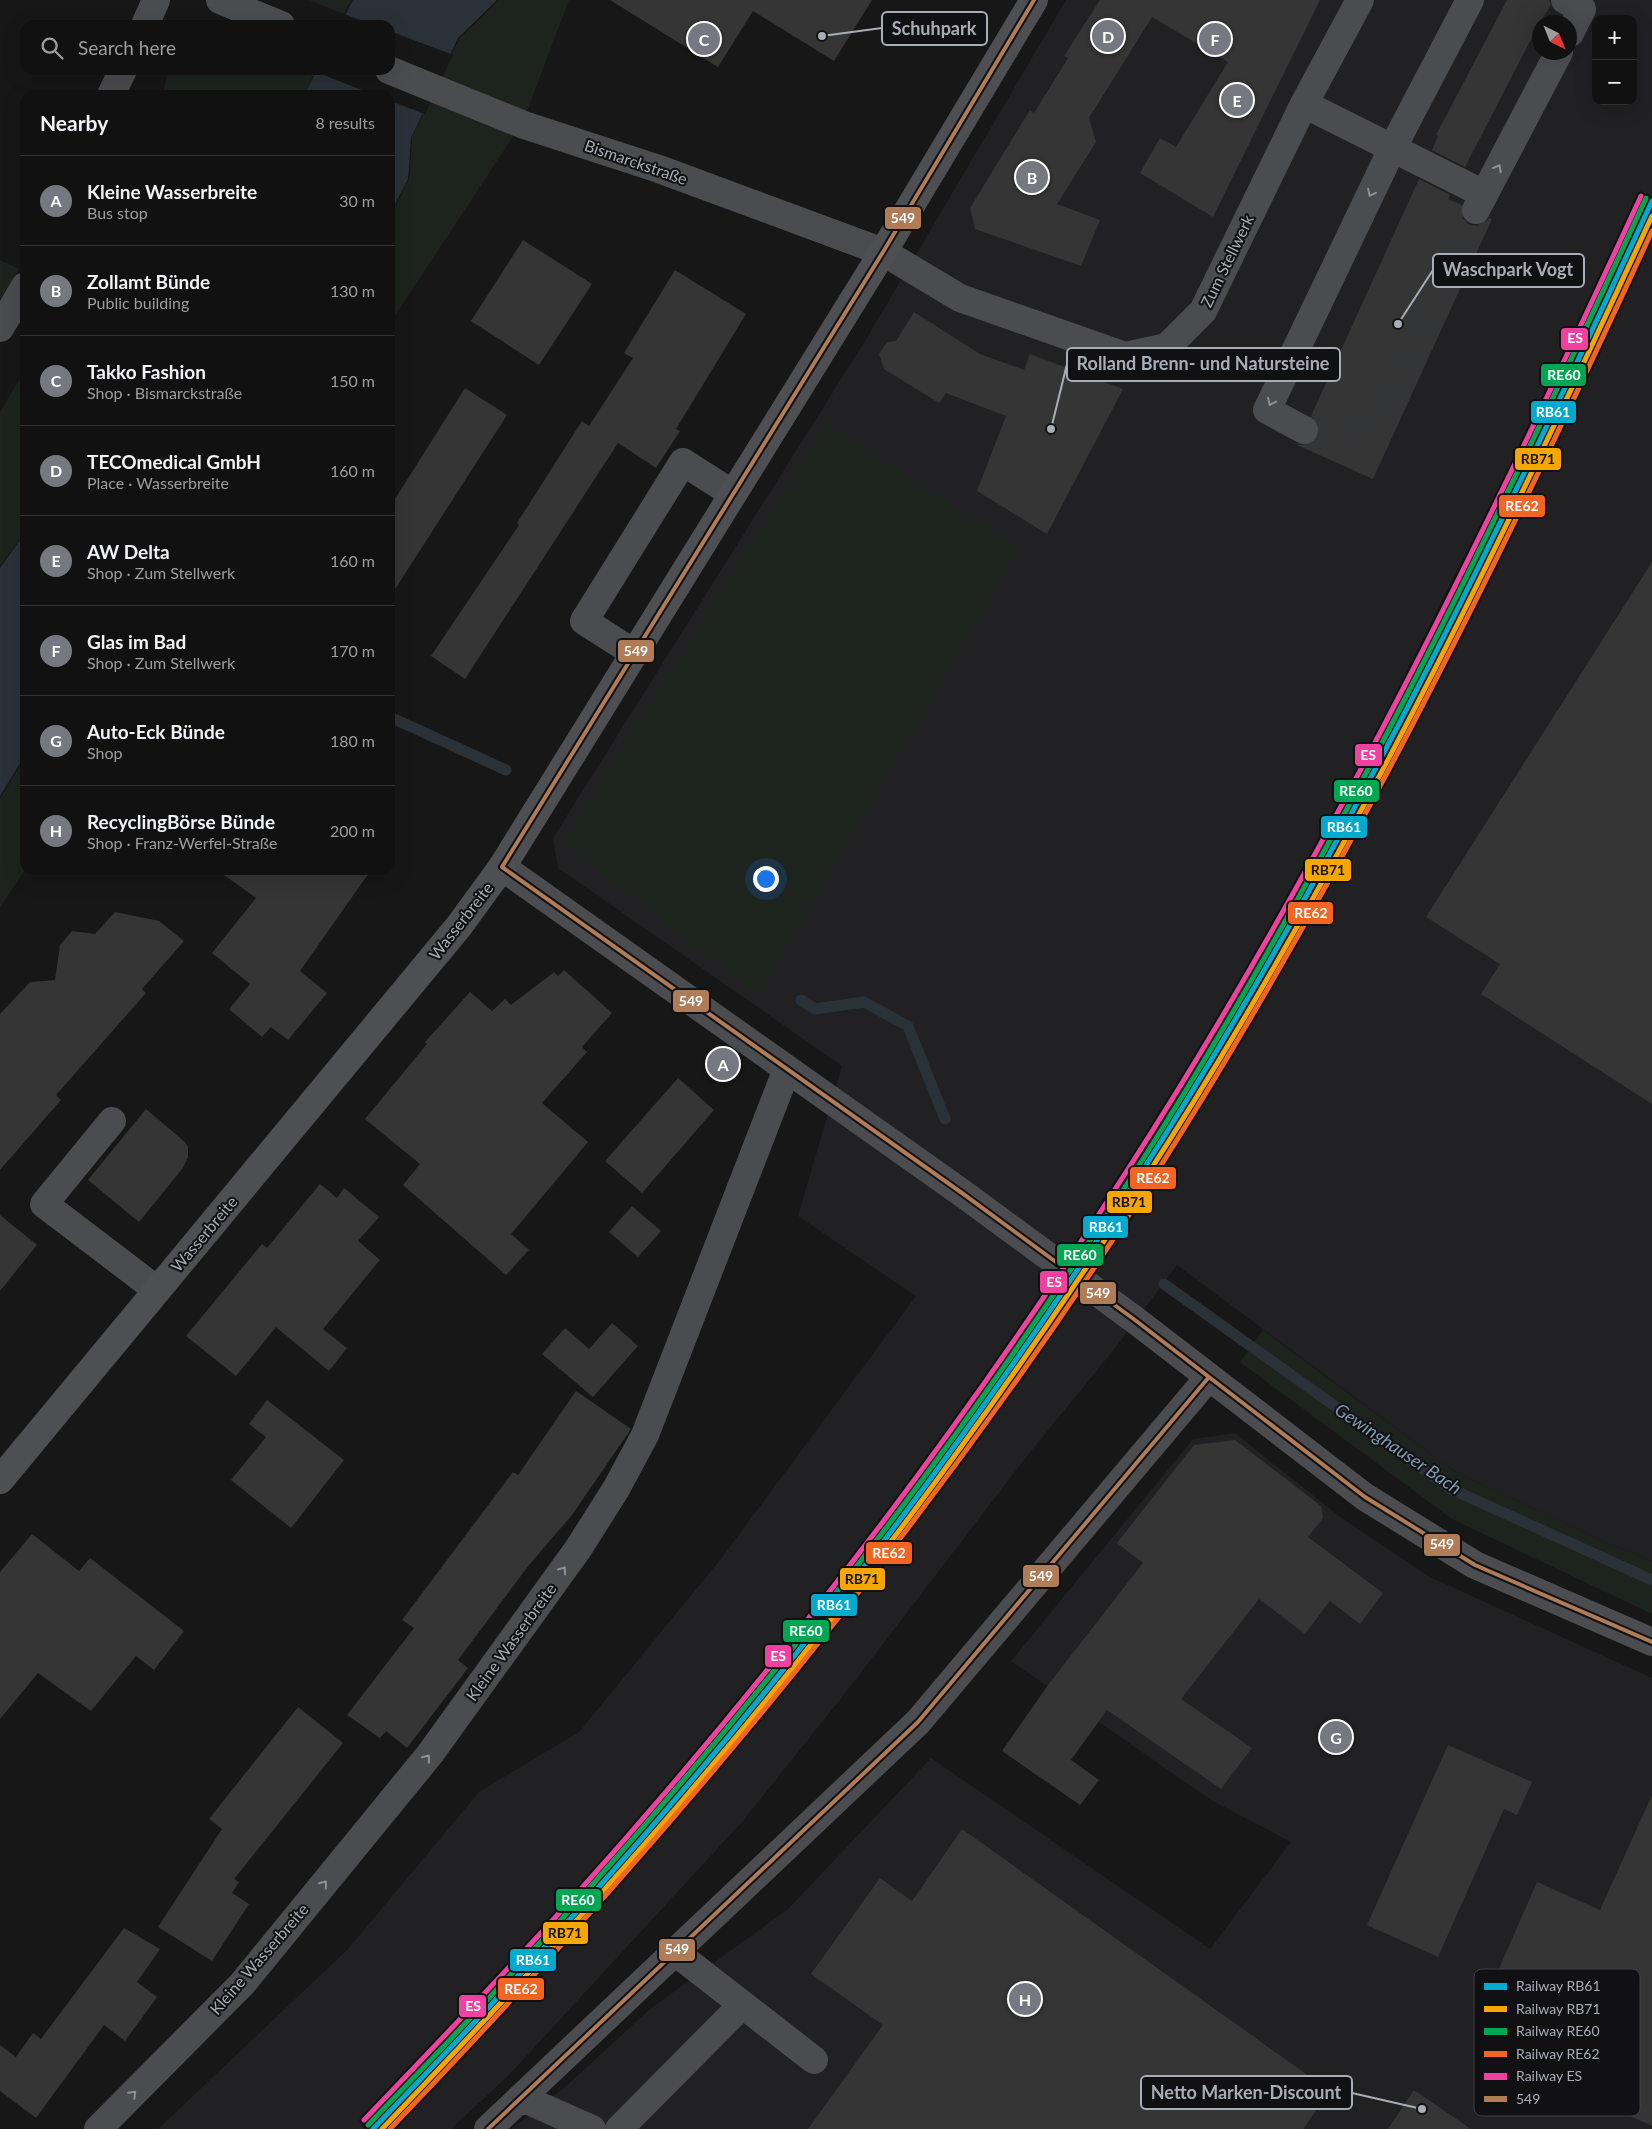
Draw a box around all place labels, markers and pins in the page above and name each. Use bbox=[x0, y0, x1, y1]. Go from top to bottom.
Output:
callout: Schuhpark bbox=[882, 12, 987, 45]
pin: D bbox=[1092, 17, 1124, 55]
pin: C bbox=[688, 20, 720, 58]
pin: F bbox=[1199, 20, 1231, 58]
pin: E bbox=[1221, 81, 1253, 119]
pin: B bbox=[1016, 158, 1048, 196]
callout: Waschpark Vogt bbox=[1433, 254, 1584, 287]
callout: Rolland Brenn- und Natursteine bbox=[1067, 348, 1340, 381]
pin: A bbox=[707, 1045, 739, 1083]
pin: G bbox=[1320, 1718, 1352, 1756]
pin: H bbox=[1009, 1980, 1041, 2018]
callout: Netto Marken-Discount bbox=[1141, 2076, 1352, 2109]

